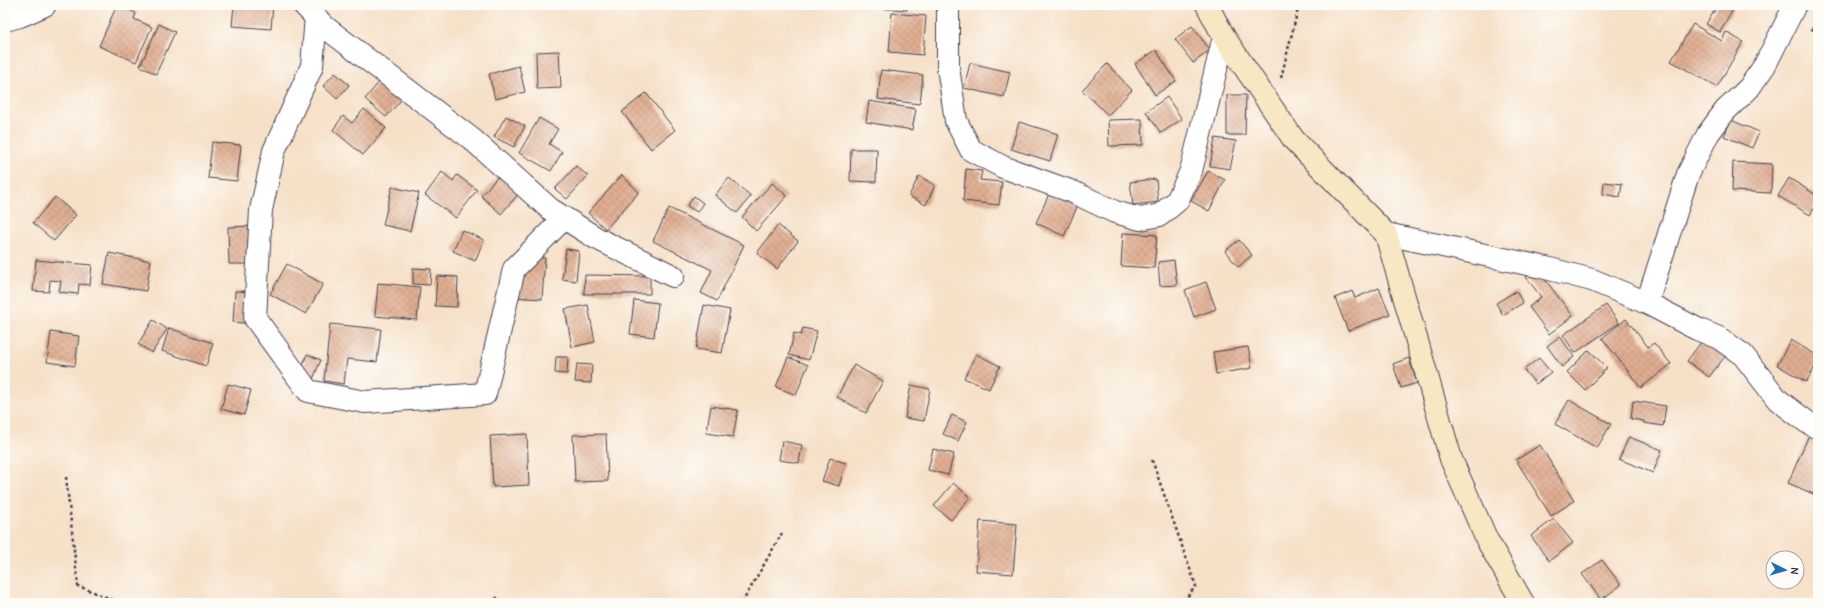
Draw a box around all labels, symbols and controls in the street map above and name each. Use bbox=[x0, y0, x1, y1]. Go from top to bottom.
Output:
north arrow bbox=[1765, 550, 1805, 590]
text: N bbox=[1788, 567, 1801, 575]

